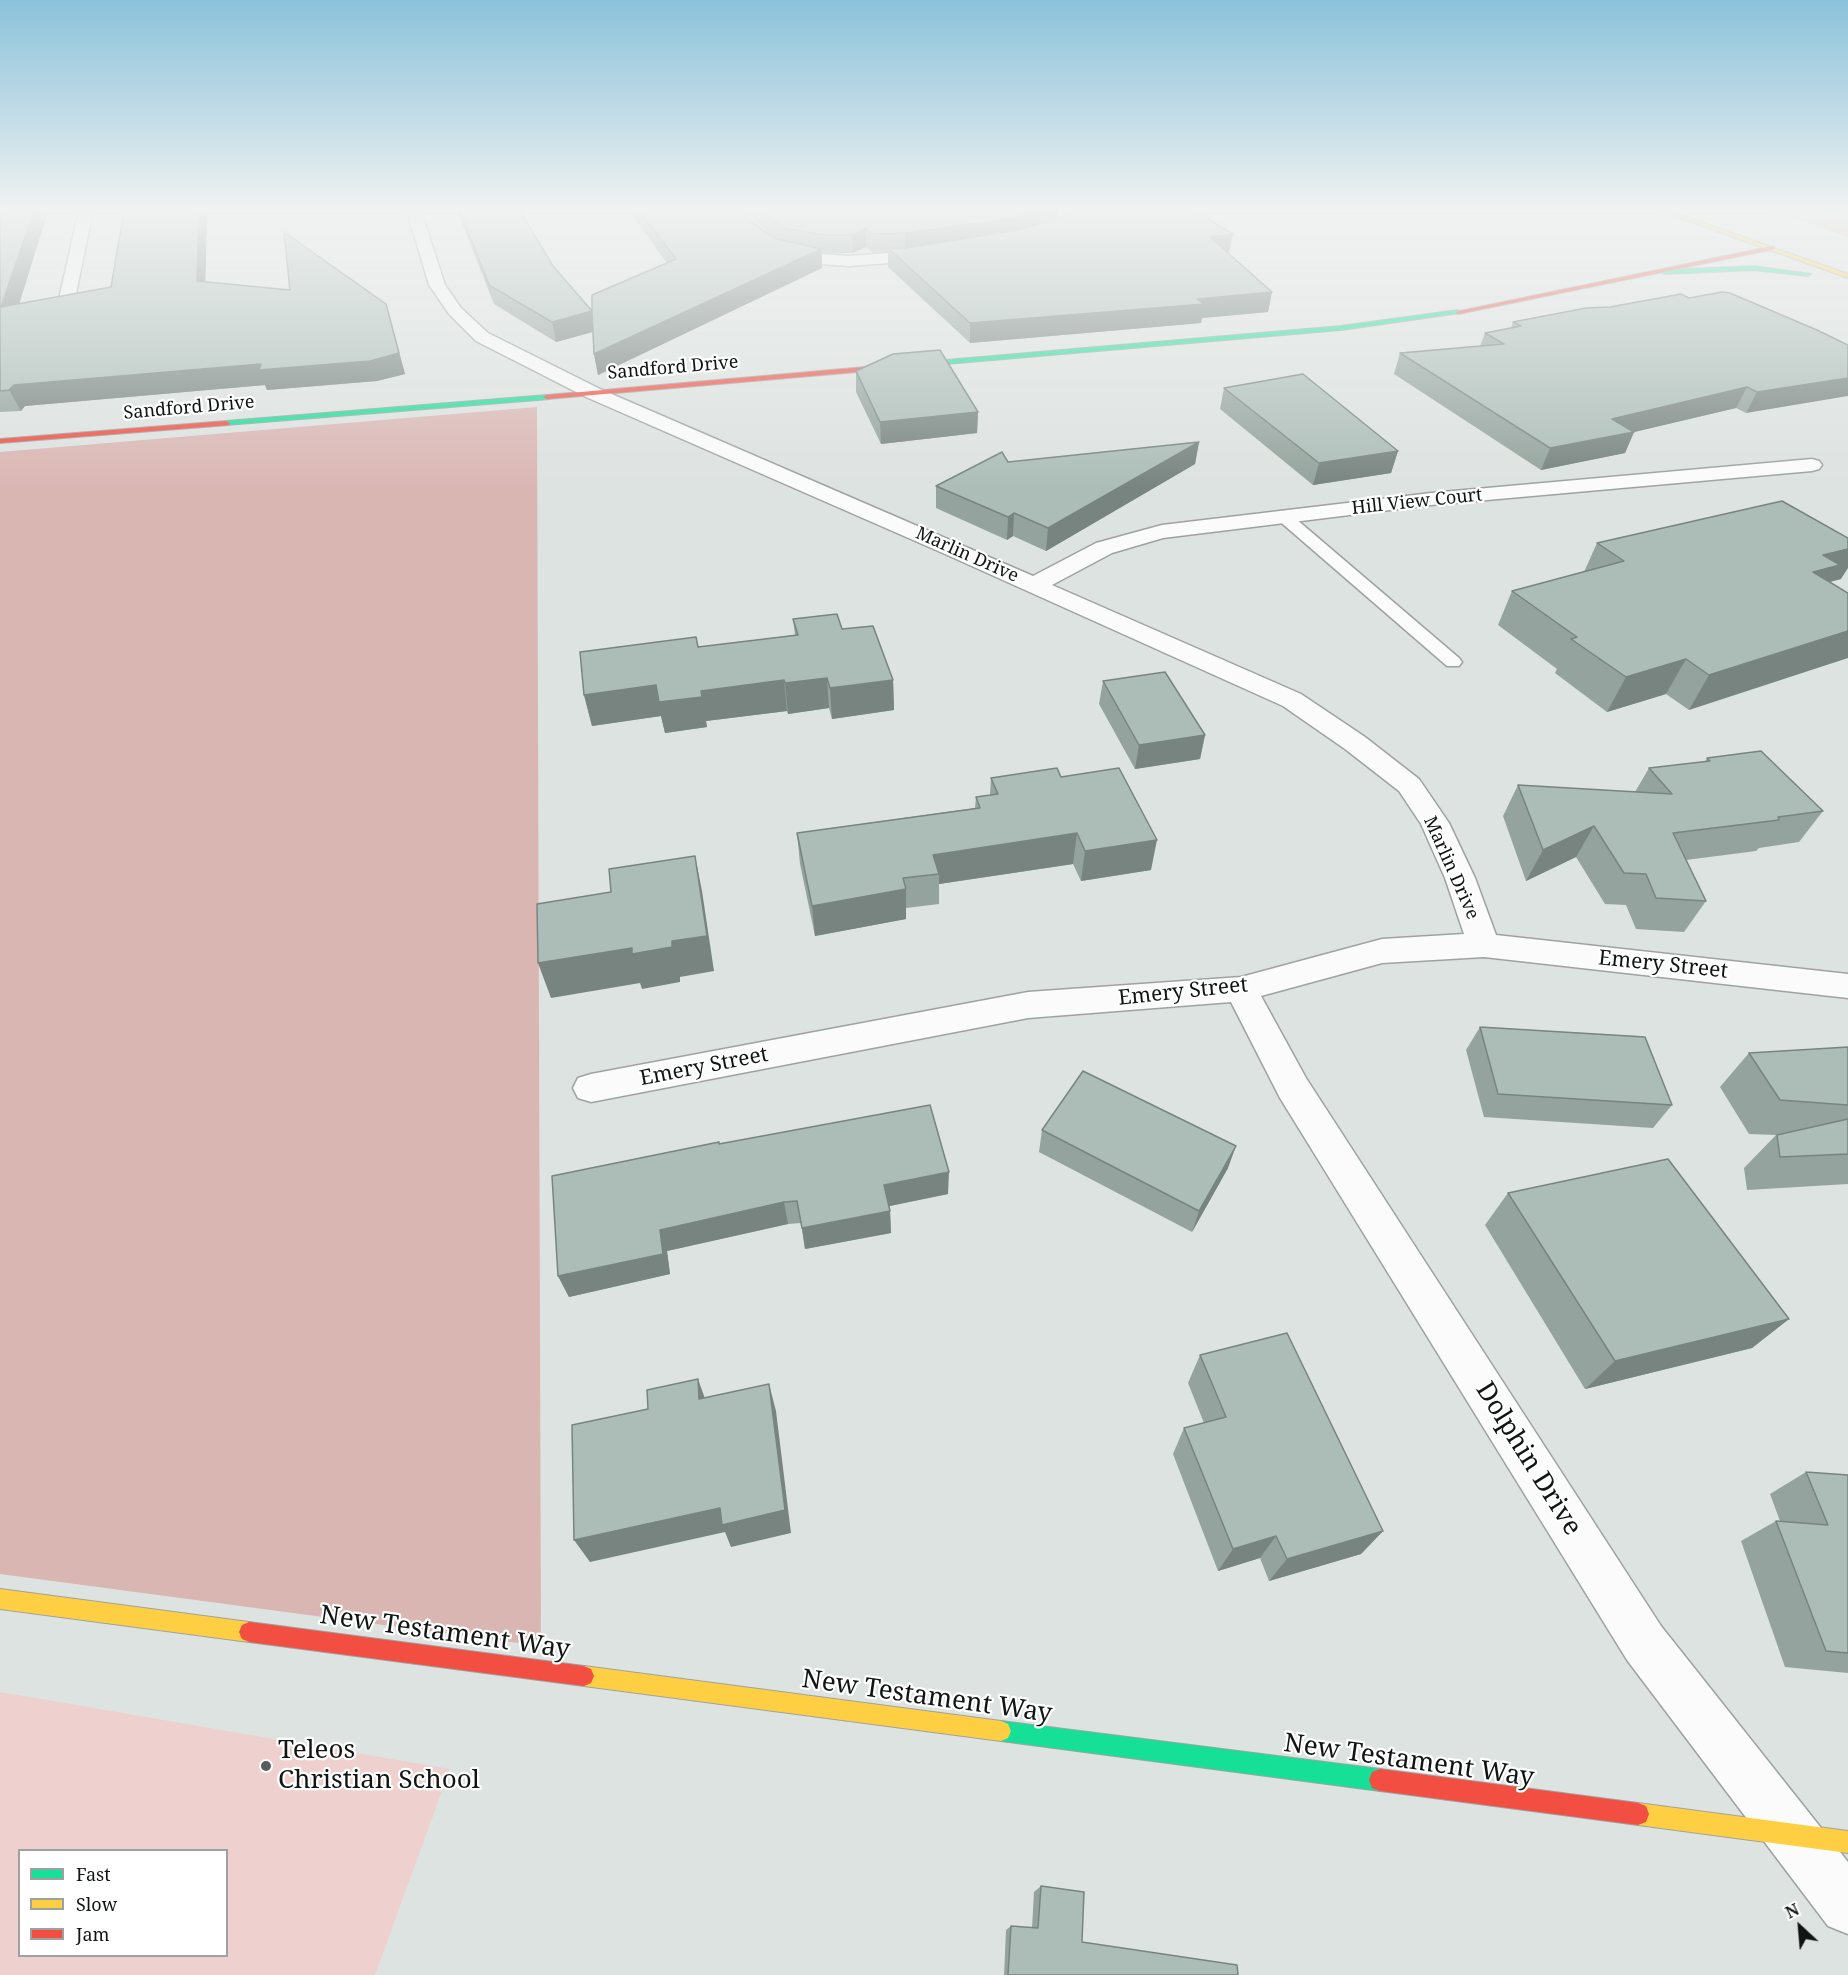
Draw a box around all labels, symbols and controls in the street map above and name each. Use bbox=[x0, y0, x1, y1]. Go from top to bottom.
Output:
street label: Sandford Drive bbox=[607, 352, 739, 384]
street label: Sandford Drive bbox=[123, 392, 255, 424]
street label: Hill View Court bbox=[1351, 484, 1483, 520]
street label: Marlin Drive bbox=[912, 523, 1022, 587]
street label: Marlin Drive bbox=[1419, 813, 1483, 923]
street label: Emery Street bbox=[1597, 946, 1729, 984]
street label: Emery Street bbox=[1117, 973, 1249, 1011]
street label: Emery Street bbox=[638, 1042, 770, 1092]
street label: Dolphin Drive bbox=[1468, 1377, 1588, 1541]
street label: New Testament Way bbox=[318, 1600, 572, 1666]
street label: New Testament Way bbox=[800, 1664, 1054, 1730]
street label: New Testament Way bbox=[1282, 1728, 1536, 1794]
place label: Teleos Christian School bbox=[278, 1735, 480, 1796]
marker: Teleos Christian School bbox=[259, 1759, 273, 1773]
legend bbox=[18, 1849, 228, 1957]
text: Fast bbox=[76, 1862, 111, 1886]
text: Slow bbox=[76, 1892, 117, 1916]
north arrow bbox=[1770, 1897, 1830, 1957]
text: N bbox=[1782, 1898, 1803, 1923]
text: Jam bbox=[76, 1922, 110, 1946]

